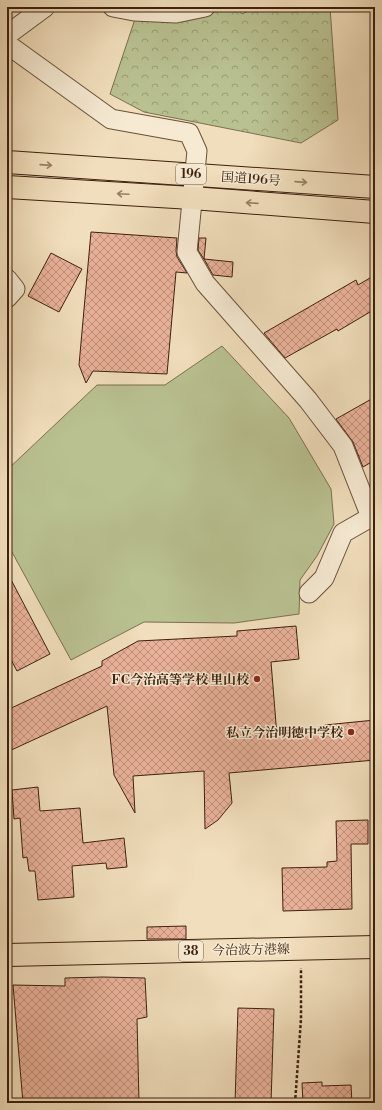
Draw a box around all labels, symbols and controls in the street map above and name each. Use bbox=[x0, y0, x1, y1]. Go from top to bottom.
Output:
one-way arrow bbox=[39, 161, 52, 168]
road number: 196 bbox=[176, 164, 206, 184]
street label: 国道196号 bbox=[220, 169, 281, 189]
one-way arrow bbox=[294, 178, 307, 185]
one-way arrow bbox=[117, 191, 130, 198]
one-way arrow bbox=[246, 199, 259, 206]
place label: FC今治高等学校 里山校 bbox=[112, 672, 250, 688]
marker: FC今治高等学校 里山校 bbox=[252, 674, 262, 684]
place label: 私立今治明徳中学校 bbox=[226, 725, 344, 741]
marker: 私立今治明徳中学校 bbox=[346, 727, 356, 737]
road number: 38 bbox=[179, 941, 203, 961]
street label: 今治波方港線 bbox=[212, 941, 290, 959]

